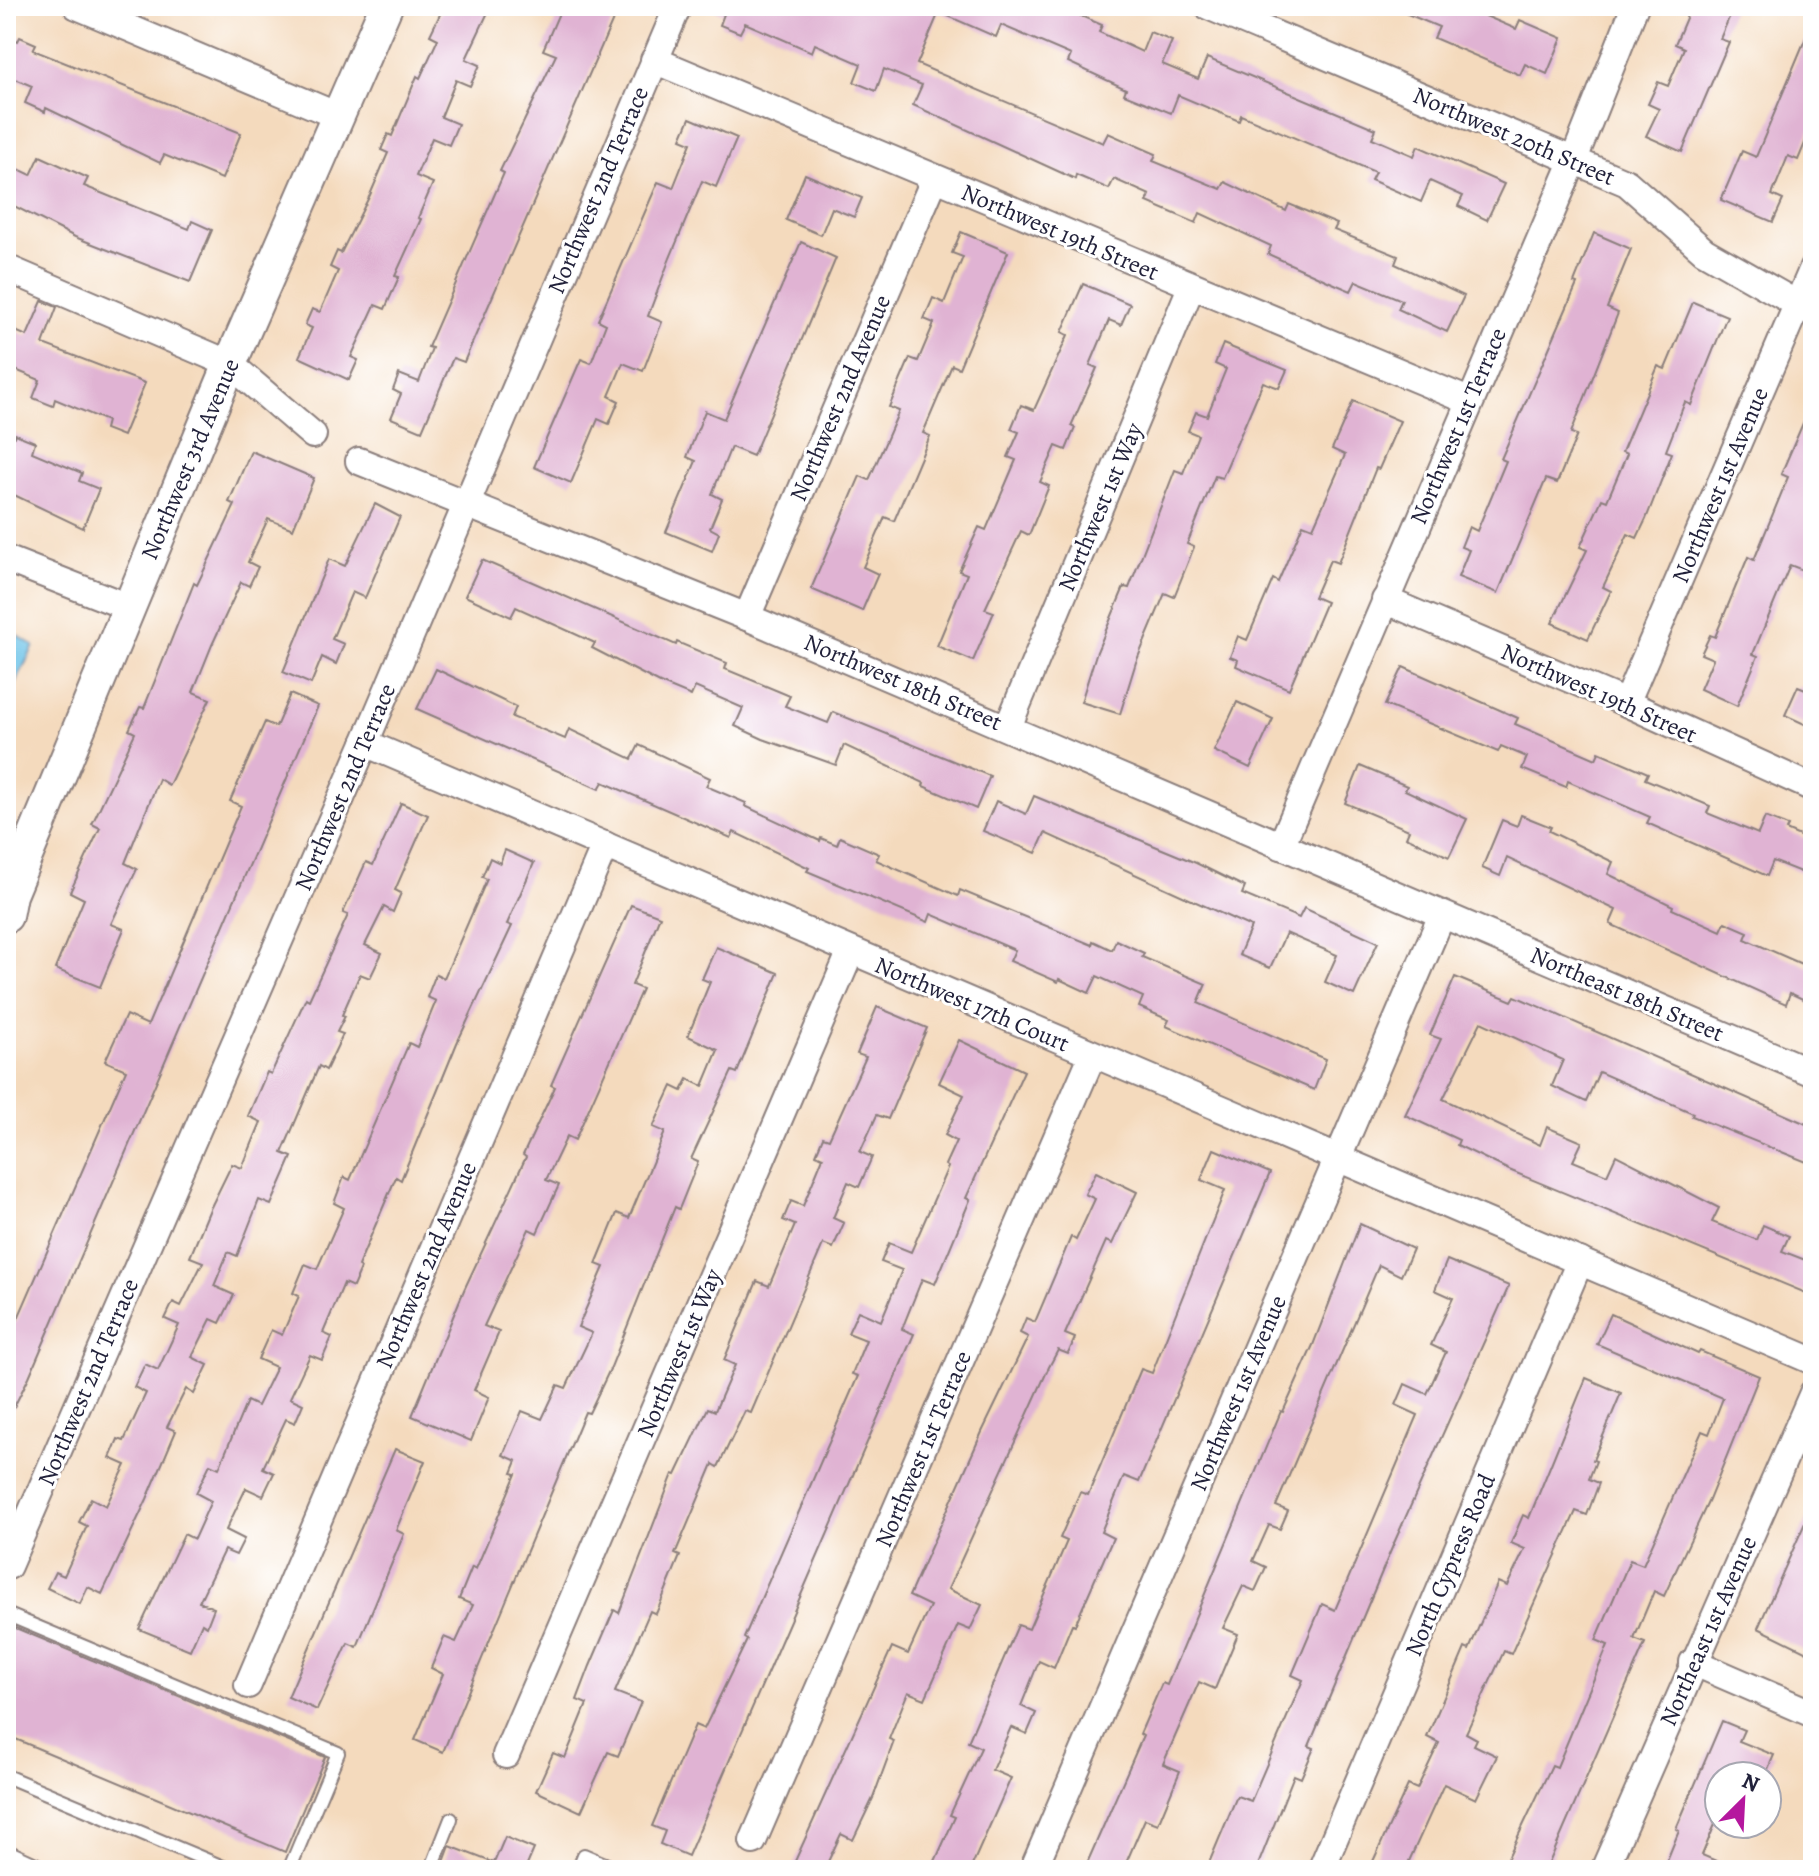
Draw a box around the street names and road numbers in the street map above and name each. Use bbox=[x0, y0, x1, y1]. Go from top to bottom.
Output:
street label: Northwest 20th Street bbox=[1408, 79, 1620, 193]
street label: Northwest 2nd Terrace bbox=[540, 81, 656, 299]
street label: Northwest 19th Street bbox=[956, 176, 1164, 288]
street label: Northwest 2nd Avenue bbox=[782, 290, 898, 506]
street label: Northwest 1st Terrace bbox=[1402, 323, 1514, 529]
street label: Northwest 3rd Avenue bbox=[133, 353, 247, 565]
street label: Northwest 1st Avenue bbox=[1664, 382, 1776, 588]
street label: Northwest 1st Way bbox=[1050, 418, 1150, 596]
street label: Northwest 18th Street bbox=[799, 626, 1007, 738]
street label: Northwest 19th Street bbox=[1496, 635, 1702, 751]
street label: Northwest 2nd Terrace bbox=[287, 678, 403, 896]
street label: Northeast 18th Street bbox=[1525, 939, 1729, 1049]
street label: Northwest 17th Court bbox=[870, 949, 1074, 1059]
street label: Northwest 2nd Avenue bbox=[368, 1157, 484, 1373]
street label: Northwest 1st Way bbox=[629, 1264, 729, 1442]
street label: Northwest 2nd Terrace bbox=[30, 1273, 146, 1491]
street label: Northwest 1st Avenue bbox=[1182, 1290, 1294, 1496]
street label: Northwest 1st Terrace bbox=[867, 1346, 979, 1552]
street label: North Cypress Road bbox=[1397, 1469, 1503, 1661]
street label: Northeast 1st Avenue bbox=[1652, 1531, 1764, 1731]

